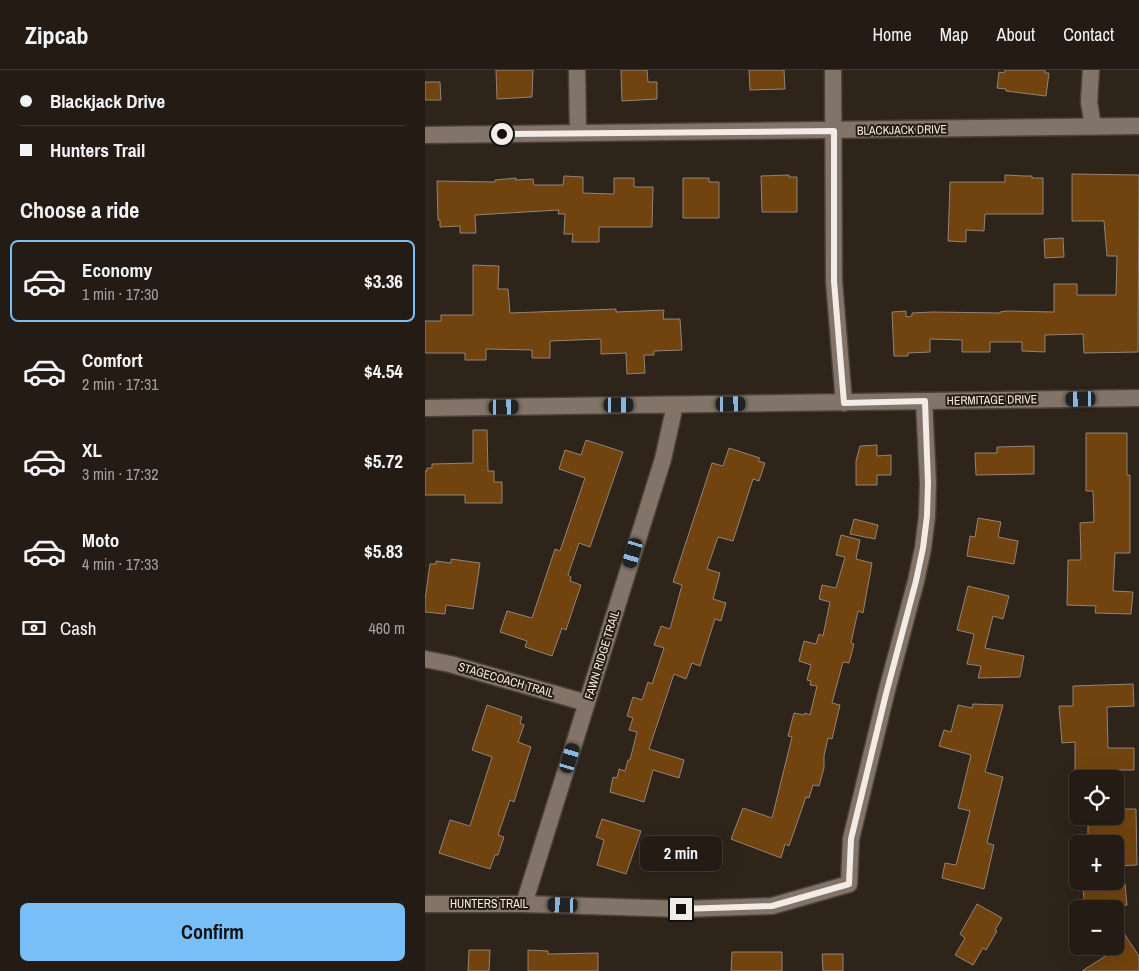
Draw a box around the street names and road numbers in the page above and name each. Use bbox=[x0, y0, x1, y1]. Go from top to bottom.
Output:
street label: BLACKJACK DRIVE bbox=[857, 121, 947, 139]
street label: HERMITAGE DRIVE bbox=[947, 391, 1037, 409]
street label: FAWN RIDGE TRAIL bbox=[581, 608, 623, 702]
street label: STAGECOACH TRAIL bbox=[456, 659, 556, 701]
street label: HUNTERS TRAIL bbox=[450, 896, 529, 912]

